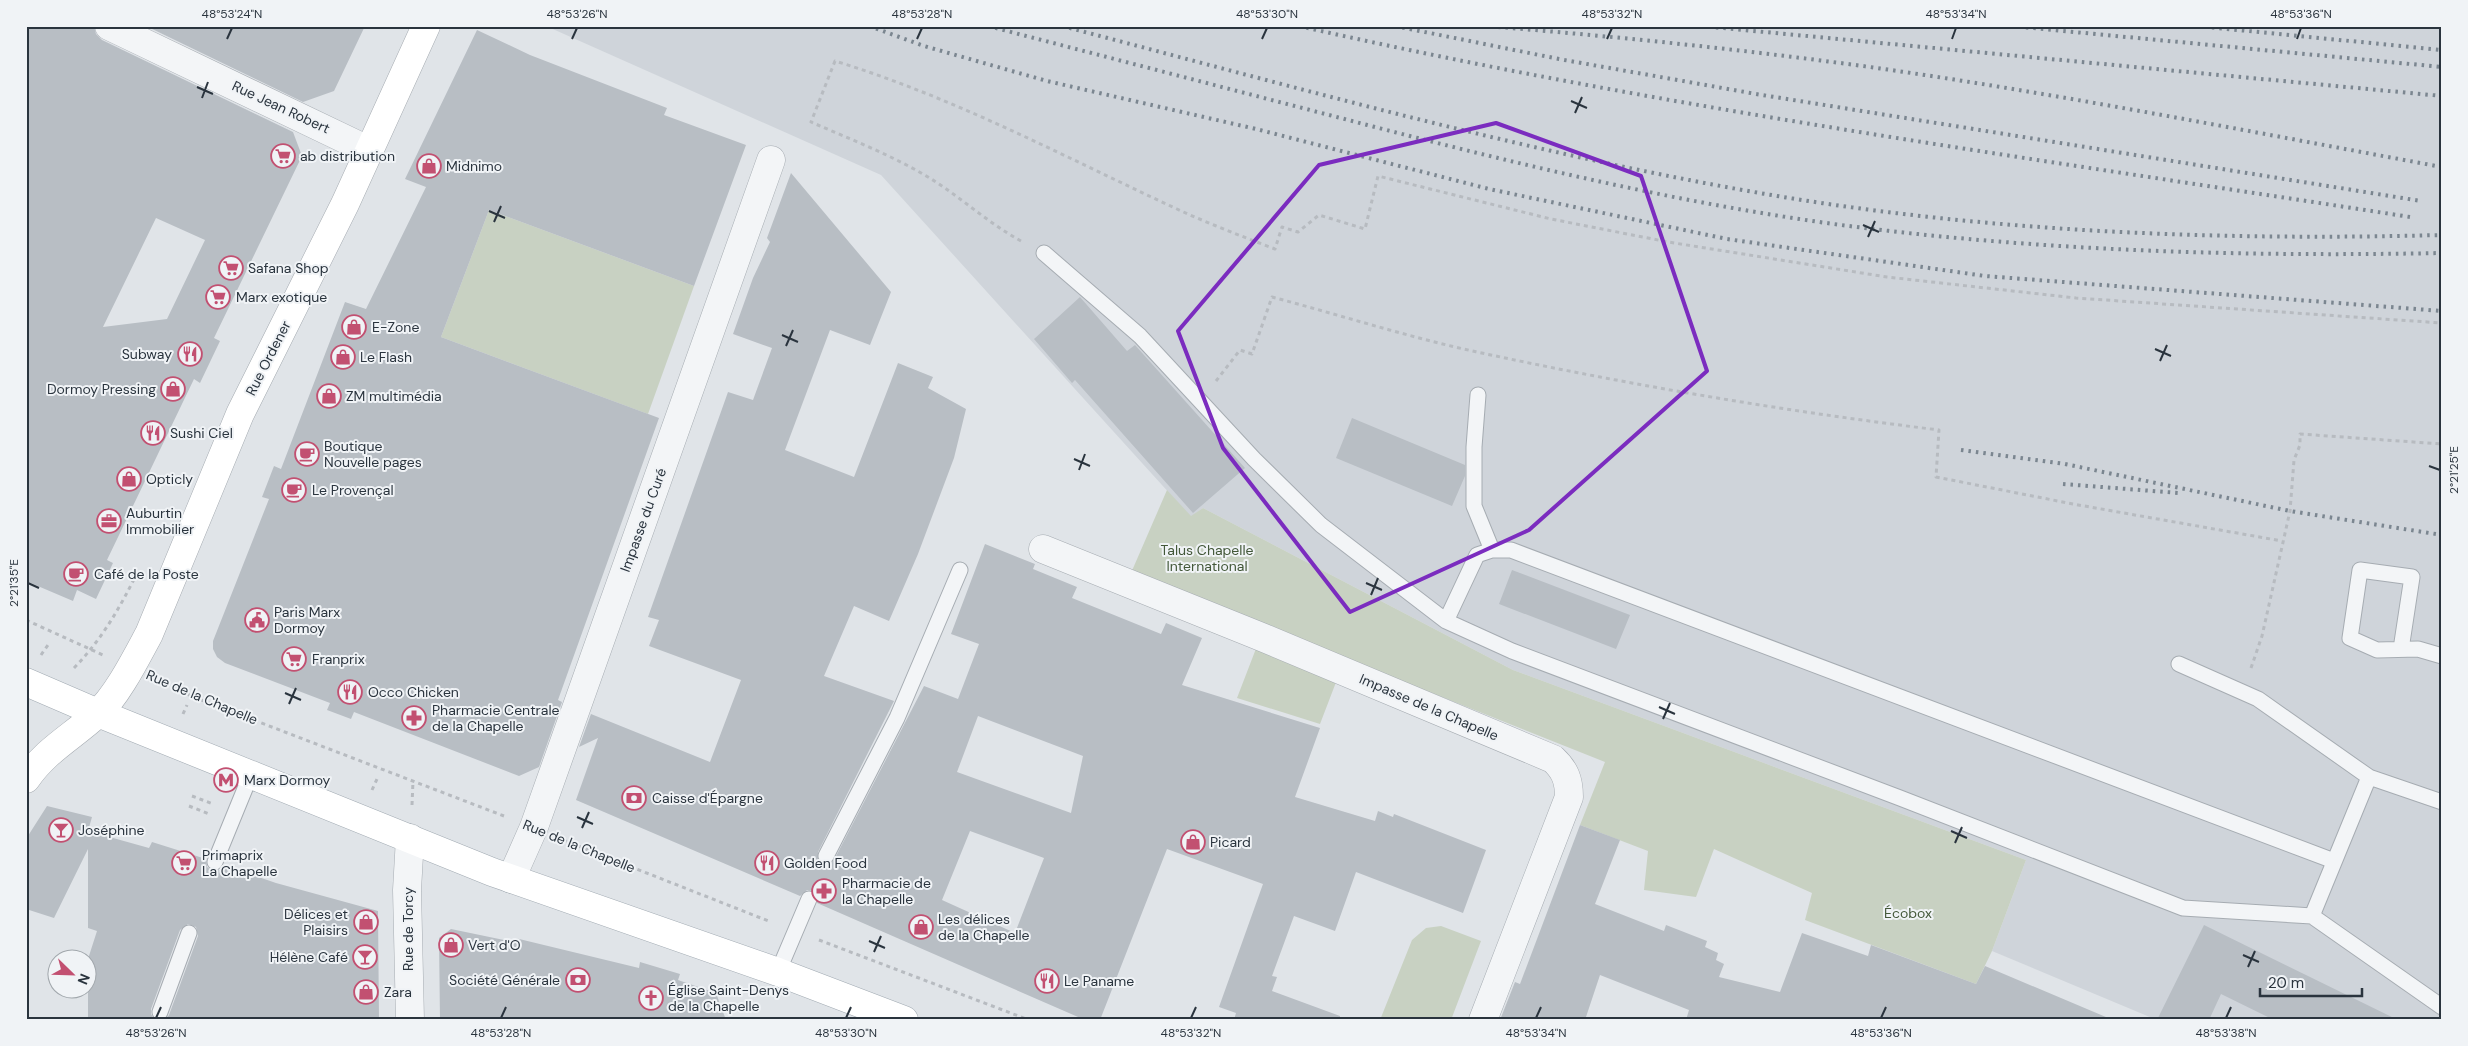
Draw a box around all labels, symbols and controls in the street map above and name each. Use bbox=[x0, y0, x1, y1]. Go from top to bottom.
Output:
text: 48°53'24"N bbox=[202, 6, 262, 22]
text: 48°53'26"N bbox=[546, 6, 608, 22]
text: 48°53'28"N bbox=[892, 6, 952, 22]
text: 48°53'30"N bbox=[1236, 6, 1298, 22]
text: 48°53'32"N bbox=[1582, 6, 1642, 22]
text: 48°53'34"N bbox=[1925, 6, 1987, 22]
text: 48°53'36"N bbox=[2270, 6, 2332, 22]
street label: Rue Jean Robert bbox=[229, 76, 333, 138]
supermarket icon: ab distribution bbox=[270, 143, 296, 169]
place label: ab distribution bbox=[300, 147, 395, 165]
shop icon: Midnimo bbox=[416, 153, 442, 179]
place label: Midnimo bbox=[446, 157, 502, 175]
supermarket icon: Safana Shop bbox=[218, 255, 244, 281]
place label: Safana Shop bbox=[248, 259, 329, 277]
supermarket icon: Marx exotique bbox=[205, 284, 231, 310]
place label: Marx exotique bbox=[236, 288, 327, 306]
shop icon: E-Zone bbox=[341, 314, 367, 340]
street label: Rue Ordener bbox=[241, 318, 295, 398]
place label: E-Zone bbox=[372, 318, 419, 336]
restaurant icon: Subway bbox=[177, 341, 203, 367]
shop icon: Le Flash bbox=[330, 344, 356, 370]
place label: Subway bbox=[122, 345, 172, 363]
place label: Le Flash bbox=[360, 348, 412, 366]
shop icon: Dormoy Pressing bbox=[160, 376, 186, 402]
place label: Dormoy Pressing bbox=[47, 380, 156, 398]
shop icon: ZM multimédia bbox=[316, 383, 342, 409]
place label: ZM multimédia bbox=[346, 387, 442, 405]
restaurant icon: Sushi Ciel bbox=[140, 420, 166, 446]
place label: Sushi Ciel bbox=[170, 424, 233, 442]
place label: Boutique Nouvelle pages bbox=[324, 437, 422, 471]
cafe icon: Boutique Nouvelle pages bbox=[294, 441, 320, 467]
text: 2°21'25"E bbox=[2446, 446, 2462, 494]
shop icon: Opticly bbox=[116, 466, 142, 492]
street label: Impasse du Curé bbox=[616, 466, 670, 574]
place label: Opticly bbox=[146, 470, 193, 488]
cafe icon: Le Provençal bbox=[281, 477, 307, 503]
place label: Le Provençal bbox=[312, 481, 394, 499]
place label: Auburtin Immobilier bbox=[126, 504, 194, 538]
office icon: Auburtin Immobilier bbox=[96, 508, 122, 534]
park label: Talus Chapelle International bbox=[1161, 541, 1254, 575]
text: 2°21'35"E bbox=[6, 559, 22, 607]
cafe icon: Café de la Poste bbox=[63, 561, 89, 587]
place label: Café de la Poste bbox=[94, 565, 199, 583]
place label: Paris Marx Dormoy bbox=[274, 603, 340, 637]
public building icon: Paris Marx Dormoy bbox=[244, 607, 270, 633]
supermarket icon: Franprix bbox=[281, 646, 307, 672]
place label: Franprix bbox=[312, 650, 365, 668]
street label: Rue de la Chapelle bbox=[143, 665, 261, 729]
street label: Impasse de la Chapelle bbox=[1357, 670, 1501, 744]
restaurant icon: Occo Chicken bbox=[337, 679, 363, 705]
place label: Occo Chicken bbox=[368, 683, 459, 701]
place label: Pharmacie Centrale de la Chapelle bbox=[432, 701, 560, 735]
pharmacy icon: Pharmacie Centrale de la Chapelle bbox=[401, 705, 427, 731]
metro station icon: Marx Dormoy bbox=[213, 767, 239, 793]
place label: Marx Dormoy bbox=[244, 771, 331, 789]
bank icon: Caisse d'Épargne bbox=[621, 785, 647, 811]
place label: Caisse d'Épargne bbox=[652, 789, 763, 807]
street label: Rue de la Chapelle bbox=[520, 815, 638, 877]
bar icon: Joséphine bbox=[48, 817, 74, 843]
place label: Joséphine bbox=[78, 821, 145, 839]
shop icon: Picard bbox=[1180, 829, 1206, 855]
place label: Picard bbox=[1210, 833, 1251, 851]
place label: Primaprix La Chapelle bbox=[202, 846, 277, 880]
supermarket icon: Primaprix La Chapelle bbox=[171, 850, 197, 876]
restaurant icon: Golden Food bbox=[754, 850, 780, 876]
place label: Golden Food bbox=[784, 854, 867, 872]
place label: Pharmacie de la Chapelle bbox=[842, 874, 931, 908]
pharmacy icon: Pharmacie de la Chapelle bbox=[811, 878, 837, 904]
street label: Rue de Torcy bbox=[399, 887, 417, 971]
park label: Écobox bbox=[1884, 904, 1932, 922]
place label: Délices et Plaisirs bbox=[284, 905, 348, 939]
shop icon: Délices et Plaisirs bbox=[353, 909, 379, 935]
place label: Les délices de la Chapelle bbox=[938, 910, 1030, 944]
shop icon: Les délices de la Chapelle bbox=[908, 914, 934, 940]
shop icon: Vert d'O bbox=[438, 932, 464, 958]
place label: Vert d'O bbox=[468, 936, 521, 954]
bar icon: Hélène Café bbox=[352, 944, 378, 970]
north arrow bbox=[48, 948, 98, 998]
place label: Hélène Café bbox=[270, 948, 348, 966]
scale bar bbox=[2260, 966, 2363, 998]
bank icon: Société Générale bbox=[565, 967, 591, 993]
restaurant icon: Le Paname bbox=[1034, 968, 1060, 994]
text: N bbox=[74, 971, 94, 987]
place label: Société Générale bbox=[449, 971, 560, 989]
place label: Le Paname bbox=[1064, 972, 1134, 990]
text: 20 m bbox=[2268, 973, 2304, 993]
shop icon: Zara bbox=[353, 979, 379, 1005]
place label: Église Saint-Denys de la Chapelle bbox=[668, 981, 789, 1015]
place label: Zara bbox=[384, 983, 412, 1001]
church icon: Église Saint-Denys de la Chapelle bbox=[638, 985, 664, 1011]
text: 48°53'26"N bbox=[125, 1025, 187, 1041]
text: 48°53'28"N bbox=[471, 1025, 531, 1041]
text: 48°53'30"N bbox=[815, 1025, 877, 1041]
text: 48°53'32"N bbox=[1161, 1025, 1221, 1041]
text: 48°53'34"N bbox=[1505, 1025, 1567, 1041]
text: 48°53'36"N bbox=[1850, 1025, 1912, 1041]
text: 48°53'38"N bbox=[2195, 1025, 2257, 1041]

